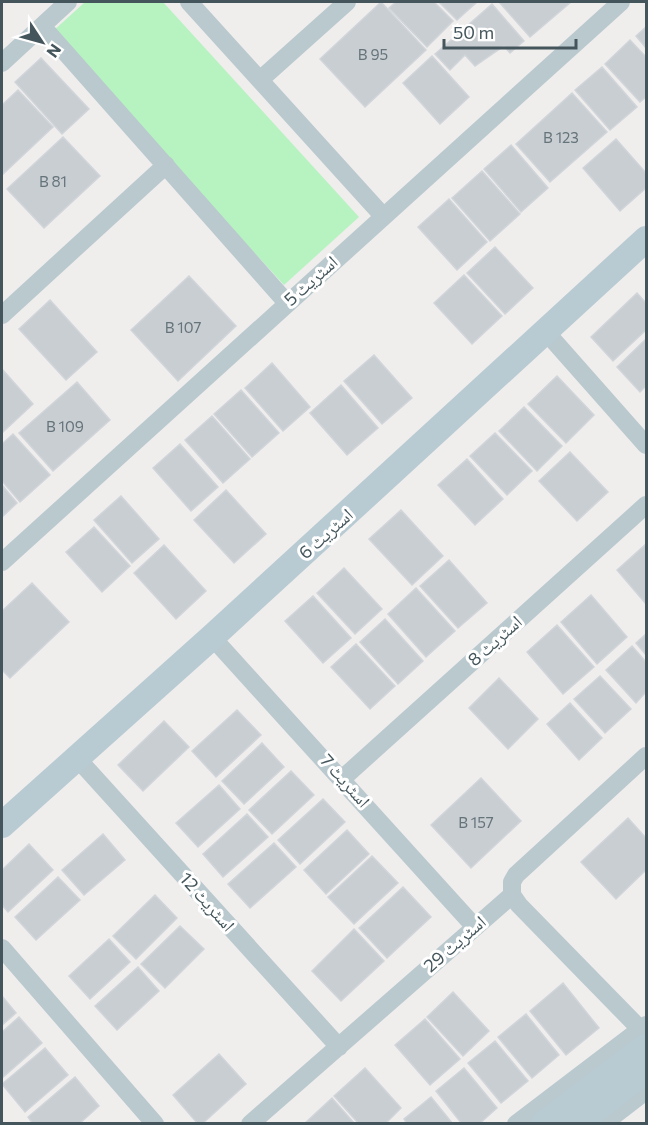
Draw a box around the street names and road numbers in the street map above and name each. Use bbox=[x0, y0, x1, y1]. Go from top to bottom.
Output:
street label: اسٹریٹ 5 bbox=[279, 250, 342, 310]
street label: اسٹریٹ 6 bbox=[294, 503, 357, 563]
street label: اسٹریٹ 8 bbox=[463, 610, 526, 670]
street label: اسٹریٹ 7 bbox=[316, 749, 375, 812]
street label: اسٹریٹ 12 bbox=[175, 867, 240, 936]
street label: اسٹریٹ 29 bbox=[419, 910, 490, 976]

